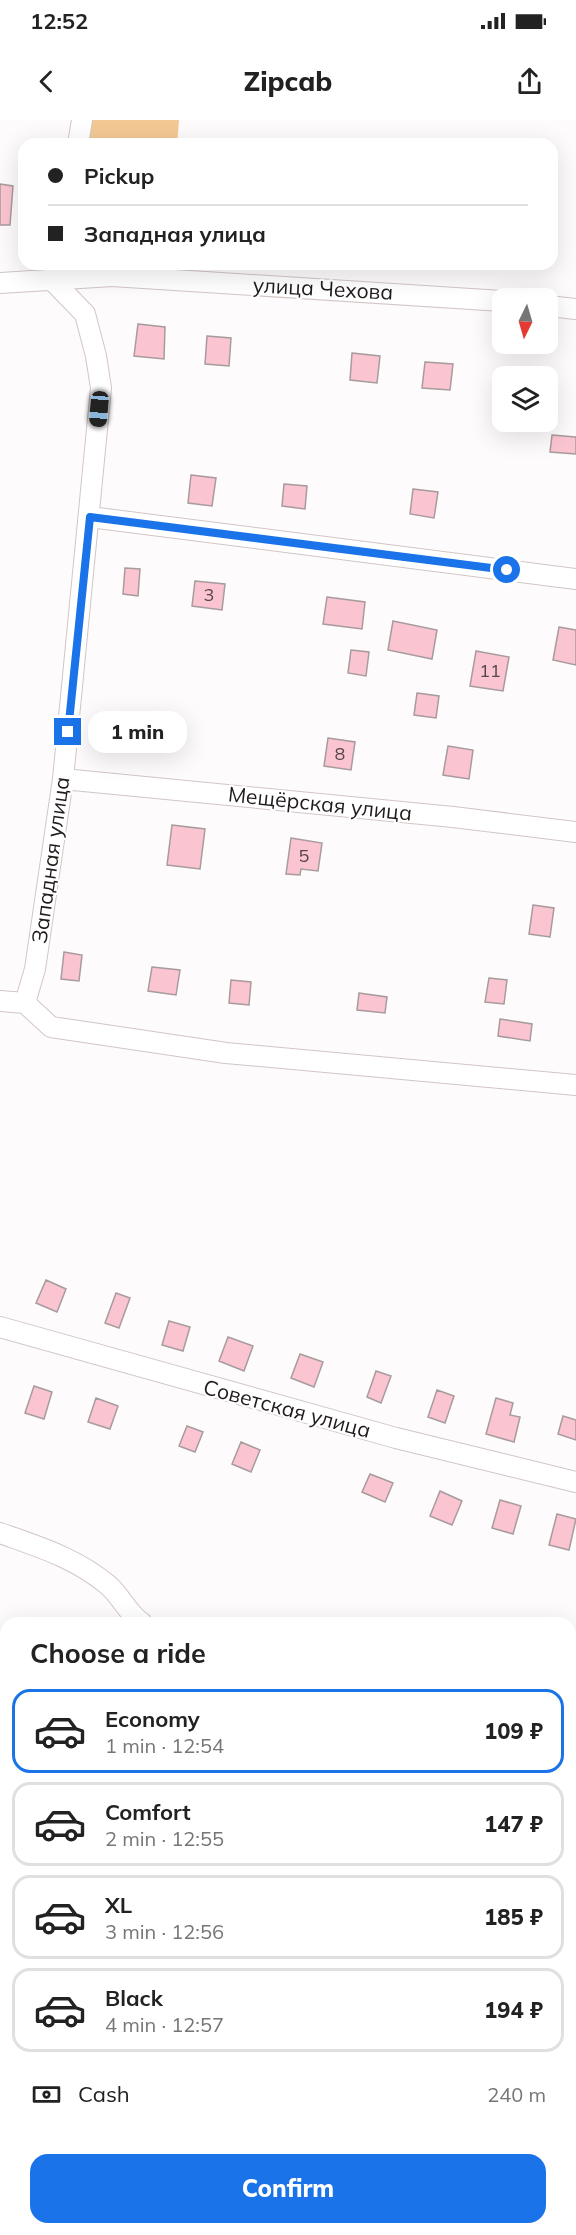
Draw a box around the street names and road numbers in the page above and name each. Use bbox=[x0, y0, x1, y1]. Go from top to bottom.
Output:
street label: улица Чехова bbox=[252, 271, 394, 305]
street label: Западная улица bbox=[25, 775, 75, 945]
street label: Мещёрская улица bbox=[227, 780, 413, 826]
street label: Советская улица bbox=[201, 1373, 374, 1443]

